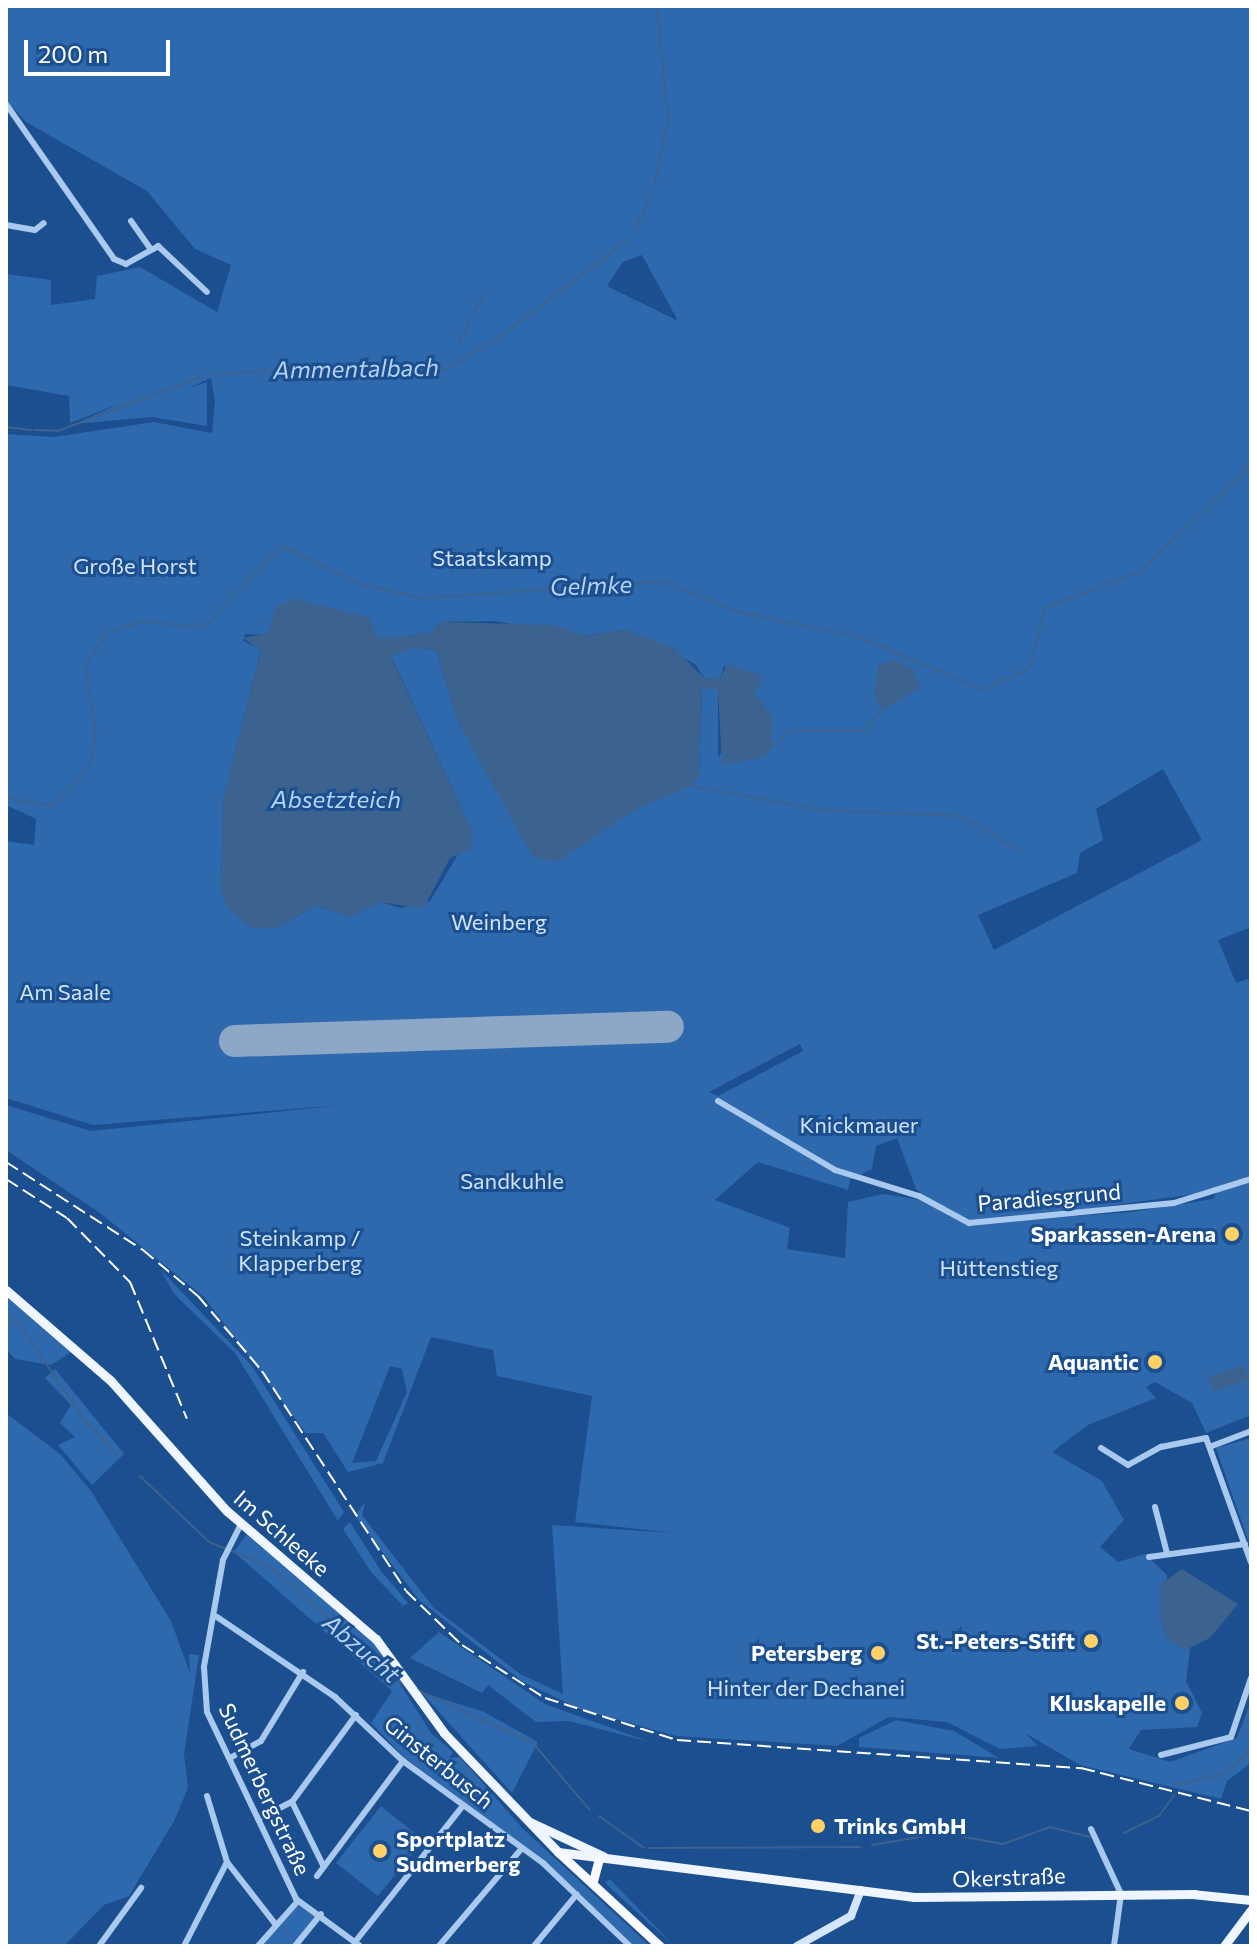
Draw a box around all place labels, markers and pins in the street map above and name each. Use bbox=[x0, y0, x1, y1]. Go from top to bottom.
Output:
place label: Sparkassen-Arena bbox=[1031, 1221, 1216, 1247]
marker: Sparkassen-Arena bbox=[1223, 1225, 1241, 1243]
place label: Aquantic bbox=[1048, 1349, 1139, 1375]
marker: Aquantic bbox=[1146, 1353, 1164, 1371]
place label: St.-Peters-Stift bbox=[916, 1628, 1075, 1654]
marker: St.-Peters-Stift bbox=[1082, 1632, 1100, 1650]
place label: Petersberg bbox=[751, 1640, 862, 1666]
marker: Petersberg bbox=[869, 1644, 887, 1662]
place label: Kluskapelle bbox=[1049, 1690, 1166, 1716]
marker: Kluskapelle bbox=[1173, 1694, 1191, 1712]
place label: Trinks GmbH bbox=[834, 1813, 967, 1839]
marker: Trinks GmbH bbox=[809, 1817, 827, 1835]
place label: Sportplatz Sudmerberg bbox=[396, 1825, 520, 1876]
marker: Sportplatz Sudmerberg bbox=[371, 1842, 389, 1860]

